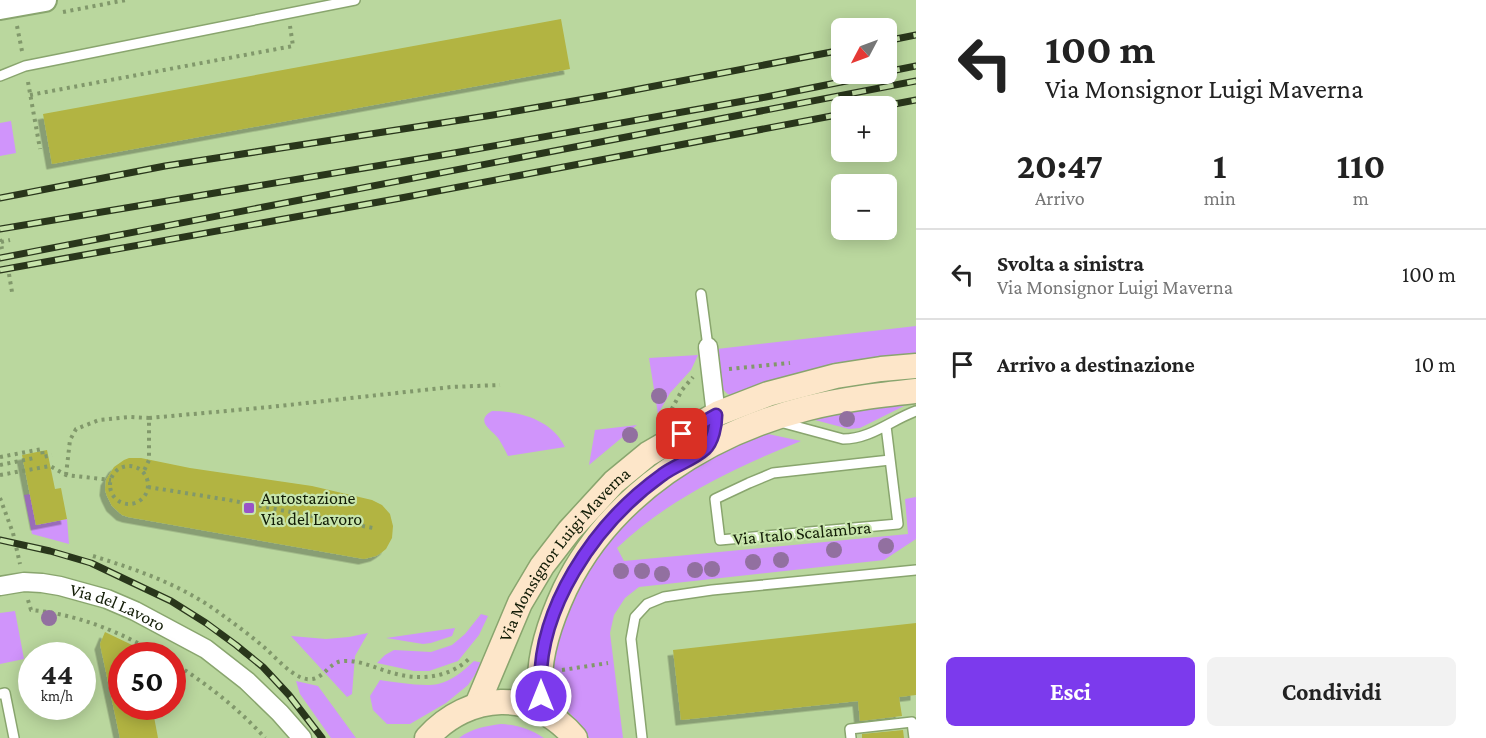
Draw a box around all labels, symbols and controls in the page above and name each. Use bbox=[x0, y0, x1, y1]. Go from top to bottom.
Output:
north arrow bbox=[831, 18, 897, 84]
map controls bbox=[831, 18, 897, 240]
icon: left bbox=[946, 24, 1024, 102]
text: 100 m bbox=[1045, 25, 1155, 72]
text: Via Monsignor Luigi Maverna bbox=[1045, 74, 1364, 104]
button: + bbox=[831, 96, 897, 162]
text: 20:47 bbox=[1017, 146, 1103, 186]
text: 1 bbox=[1213, 146, 1226, 186]
text: 110 bbox=[1336, 146, 1385, 186]
button: − bbox=[831, 174, 897, 240]
text: Arrivo bbox=[1035, 187, 1085, 209]
text: min bbox=[1204, 187, 1236, 209]
text: m bbox=[1353, 187, 1369, 209]
text: Svolta a sinistra bbox=[997, 251, 1144, 276]
icon: left bbox=[946, 258, 979, 291]
text: 100 m bbox=[1402, 262, 1456, 287]
text: Via Monsignor Luigi Maverna bbox=[997, 276, 1233, 298]
icon: arrive bbox=[946, 348, 979, 381]
text: Arrivo a destinazione bbox=[997, 352, 1195, 377]
text: 10 m bbox=[1414, 352, 1456, 377]
pin bbox=[656, 408, 707, 459]
icon: arrive bbox=[665, 417, 698, 450]
street label: Via Monsignor Luigi Maverna bbox=[495, 463, 634, 645]
place label: Autostazione Via del Lavoro bbox=[261, 488, 362, 529]
marker: Autostazione Via del Lavoro bbox=[242, 501, 256, 515]
street label: Via Italo Scalambra bbox=[732, 517, 872, 549]
street label: Via del Lavoro bbox=[68, 579, 169, 635]
speed limit sign: 50 bbox=[108, 642, 186, 720]
text: 44 bbox=[41, 657, 73, 690]
button: Esci bbox=[946, 657, 1195, 726]
button: Condividi bbox=[1207, 657, 1456, 726]
position arrow bbox=[509, 664, 573, 728]
text: km/h bbox=[41, 688, 73, 704]

